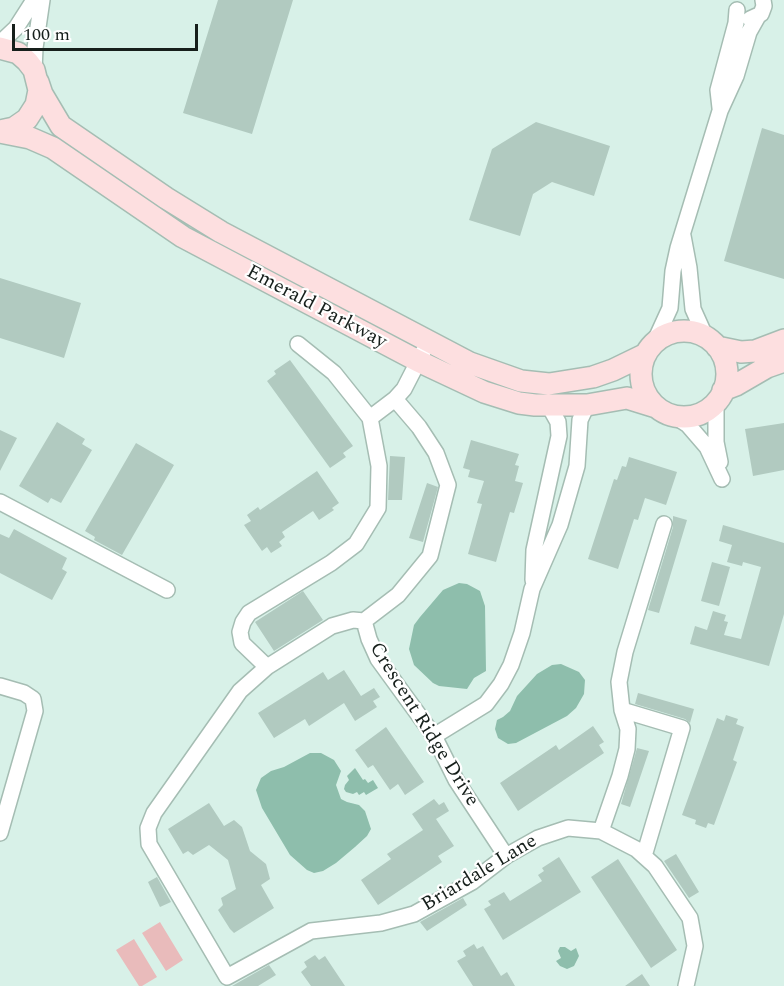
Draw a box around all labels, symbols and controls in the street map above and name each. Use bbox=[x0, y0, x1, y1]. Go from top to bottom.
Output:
scale bar bbox=[15, 12, 201, 50]
text: 100 m bbox=[23, 21, 70, 48]
street label: Emerald Parkway bbox=[242, 261, 390, 355]
street label: Crescent Ridge Drive bbox=[363, 639, 483, 811]
street label: Briardale Lane bbox=[418, 830, 542, 918]

